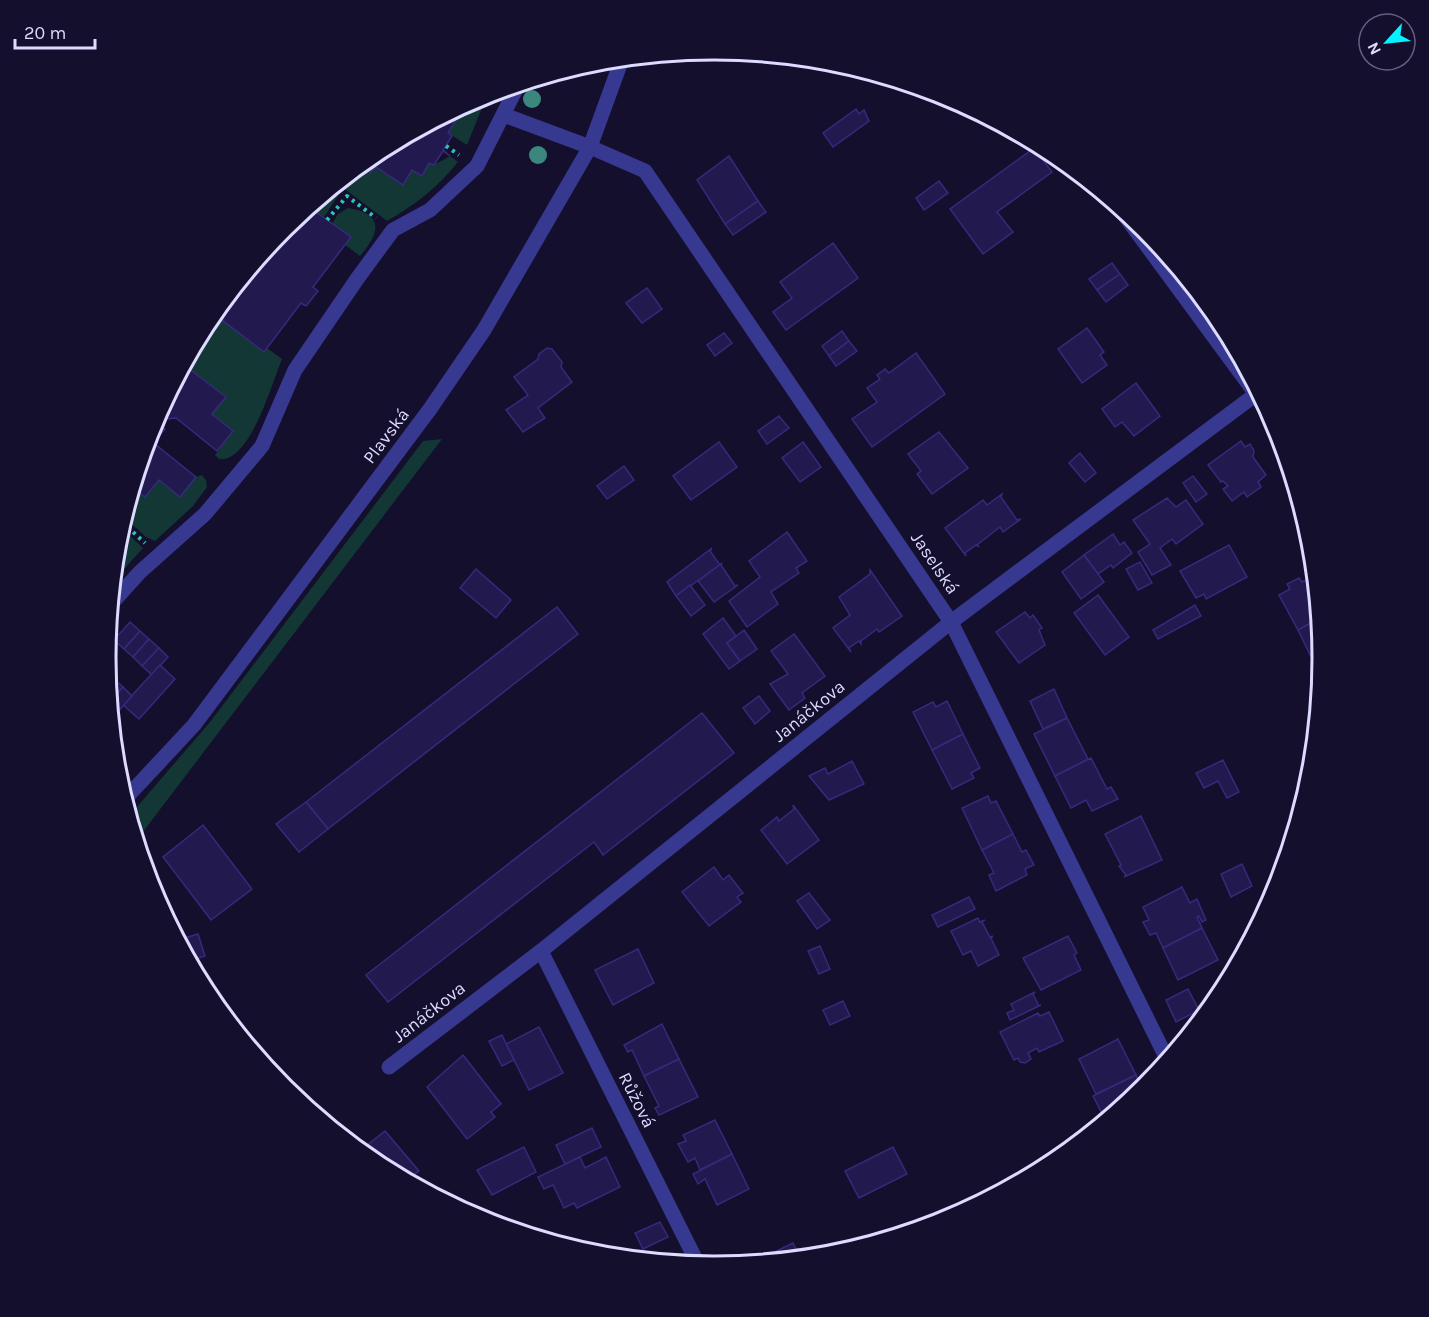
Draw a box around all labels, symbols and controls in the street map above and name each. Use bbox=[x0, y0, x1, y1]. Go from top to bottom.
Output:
scale bar bbox=[15, 12, 94, 50]
north arrow bbox=[1357, 12, 1417, 72]
text: 20 m bbox=[24, 22, 66, 44]
text: N bbox=[1363, 39, 1385, 58]
street label: Plavská bbox=[358, 404, 414, 468]
street label: Jaselská bbox=[906, 528, 964, 598]
street label: Janáčkova bbox=[769, 675, 849, 747]
street label: Janáčkova bbox=[388, 977, 470, 1047]
street label: Růžová bbox=[614, 1069, 660, 1131]

